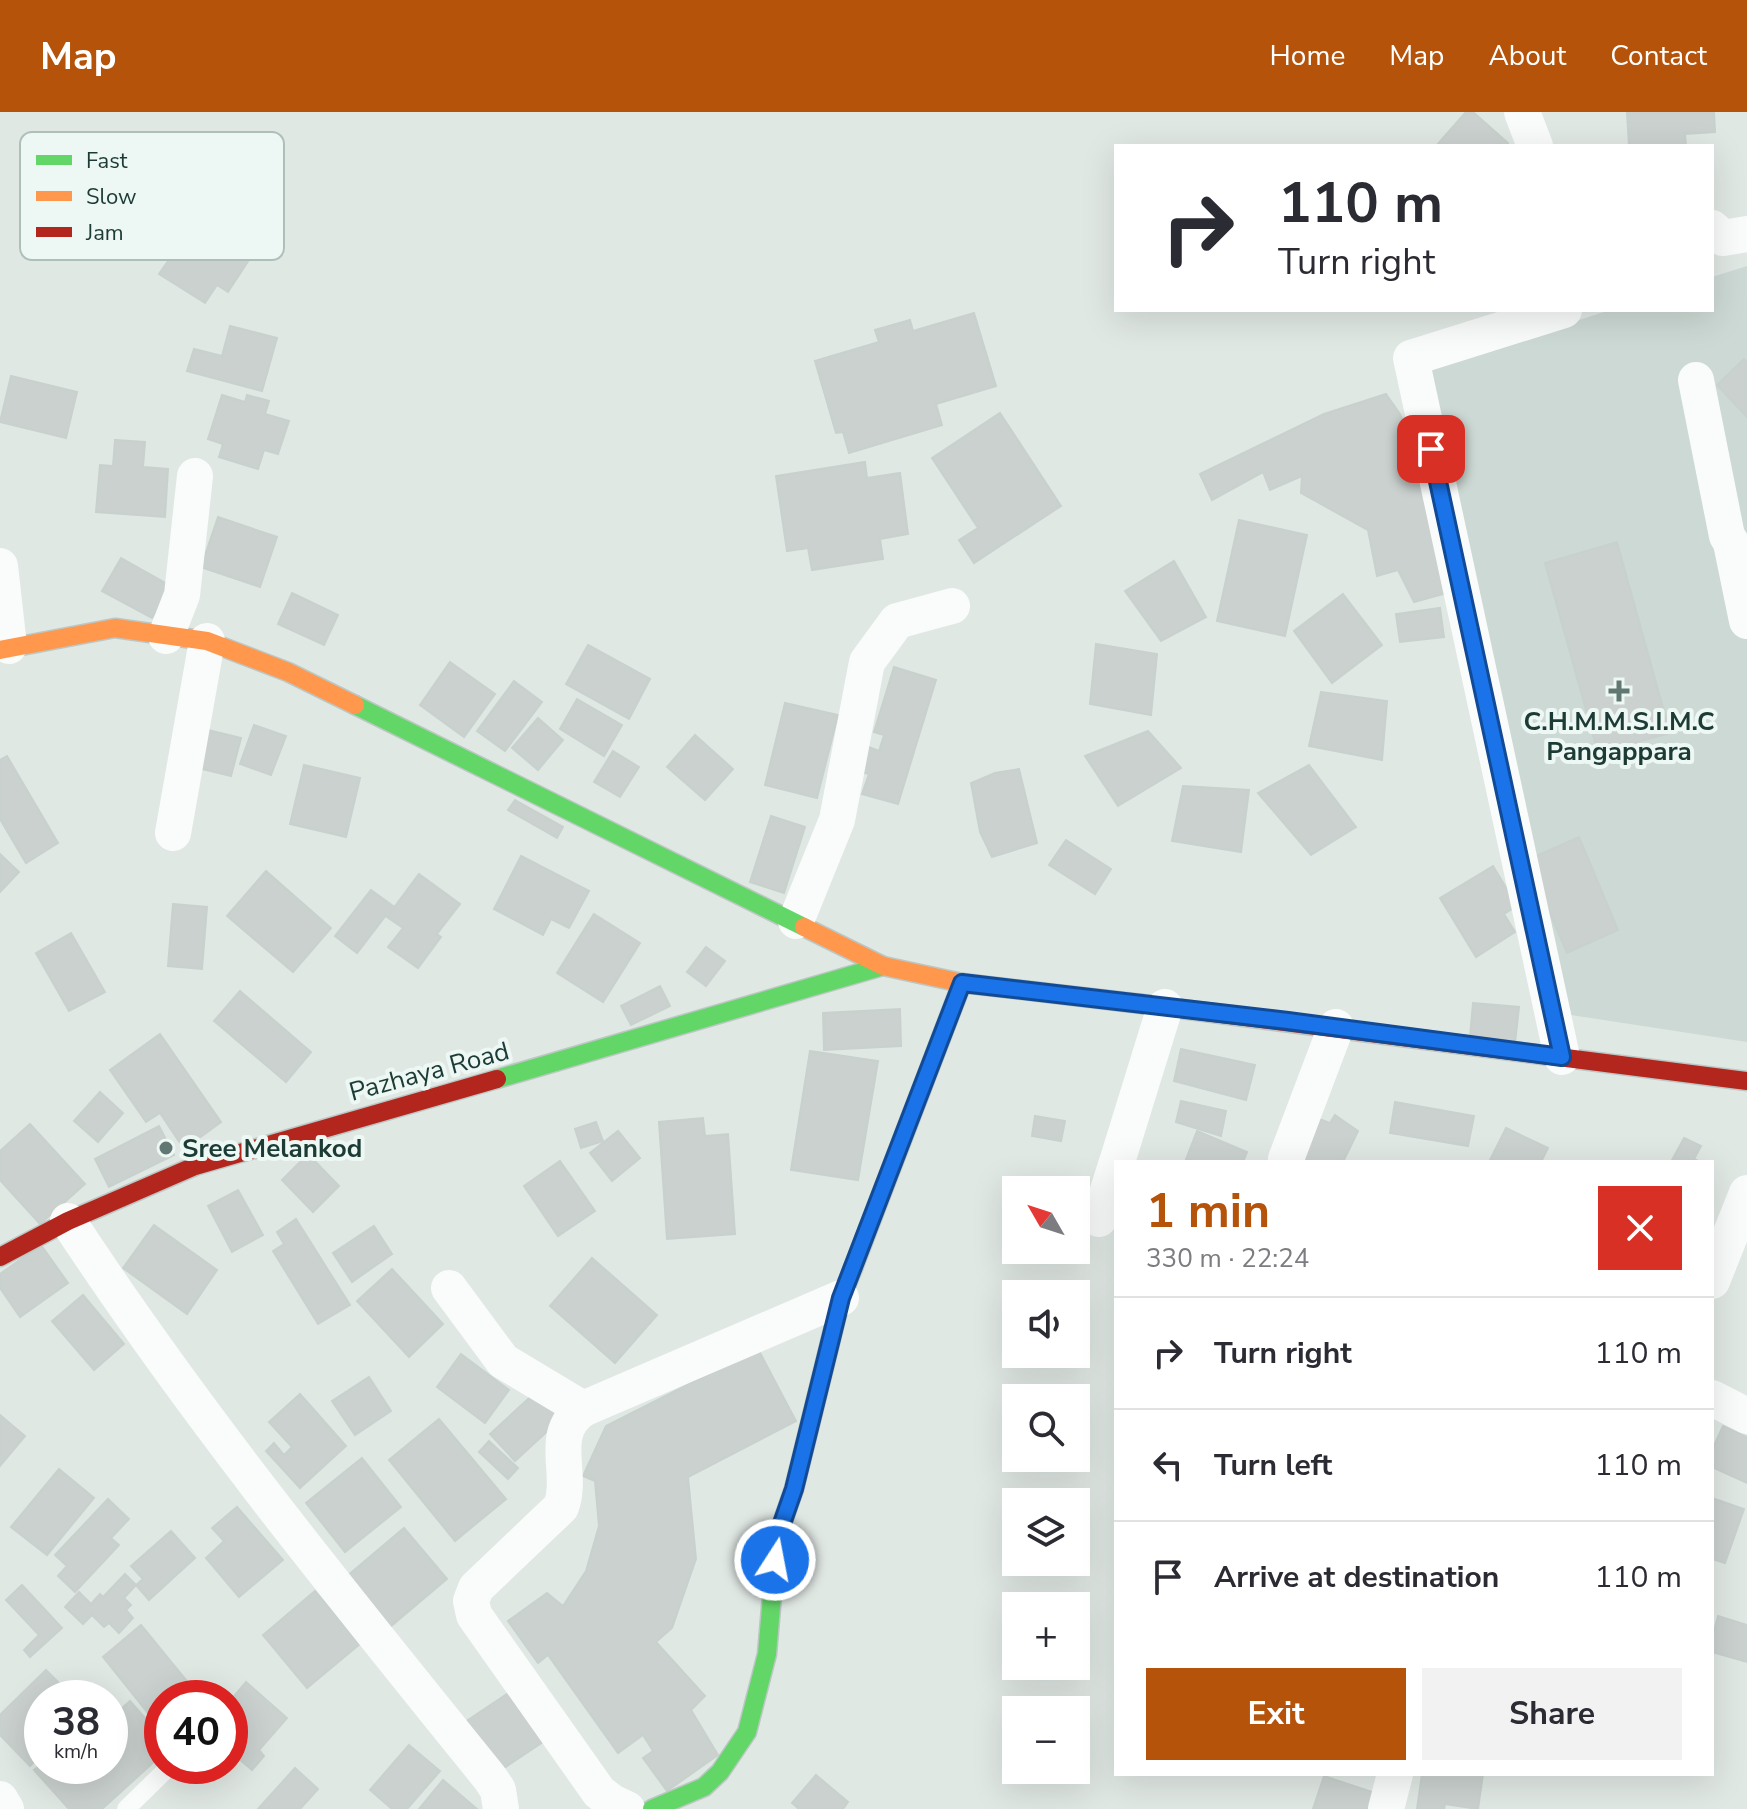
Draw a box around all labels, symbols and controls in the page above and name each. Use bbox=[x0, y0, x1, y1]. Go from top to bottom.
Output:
text: Map bbox=[40, 31, 117, 82]
text: Home bbox=[1270, 37, 1345, 75]
text: Map bbox=[1389, 37, 1444, 75]
text: About bbox=[1488, 37, 1566, 75]
text: Contact bbox=[1610, 37, 1707, 75]
legend bbox=[20, 132, 284, 260]
text: Fast bbox=[86, 146, 128, 176]
text: 110 m bbox=[1278, 165, 1443, 242]
icon: right bbox=[1146, 176, 1250, 280]
text: Slow bbox=[86, 182, 137, 212]
text: Jam bbox=[85, 218, 124, 248]
text: Turn right bbox=[1278, 238, 1435, 287]
pin bbox=[1397, 415, 1465, 483]
icon: arrive bbox=[1409, 427, 1453, 471]
marker: C.H.M.M.S.I.M.C Pangappara bbox=[1608, 680, 1630, 702]
place label: C.H.M.M.S.I.M.C Pangappara bbox=[1523, 704, 1715, 769]
street label: Pazhaya Road bbox=[345, 1033, 513, 1110]
place label: Sree Melankod bbox=[182, 1131, 362, 1166]
marker: Sree Melankod bbox=[157, 1139, 175, 1157]
north arrow bbox=[1002, 1176, 1090, 1264]
map controls bbox=[1002, 1176, 1090, 1784]
text: 1 min bbox=[1146, 1178, 1270, 1244]
button: close bbox=[1598, 1186, 1682, 1270]
text: 330 m · 22:24 bbox=[1146, 1241, 1309, 1276]
button: sound bbox=[1002, 1280, 1090, 1368]
icon: right bbox=[1146, 1331, 1190, 1375]
text: Turn right bbox=[1214, 1333, 1352, 1374]
text: 110 m bbox=[1595, 1333, 1682, 1374]
button: search bbox=[1002, 1384, 1090, 1472]
icon: left bbox=[1146, 1443, 1190, 1487]
text: Turn left bbox=[1214, 1445, 1332, 1486]
text: 110 m bbox=[1595, 1445, 1682, 1486]
button: layers bbox=[1002, 1488, 1090, 1576]
position arrow bbox=[733, 1518, 817, 1602]
icon: arrive bbox=[1146, 1555, 1190, 1599]
text: Arrive at destination bbox=[1214, 1557, 1499, 1598]
text: 110 m bbox=[1595, 1557, 1682, 1598]
button: + bbox=[1002, 1592, 1090, 1680]
button: Exit bbox=[1146, 1668, 1406, 1760]
button: Share bbox=[1422, 1668, 1682, 1760]
speed limit sign: 40 bbox=[144, 1680, 248, 1784]
text: 38 bbox=[52, 1695, 100, 1749]
button: − bbox=[1002, 1696, 1090, 1784]
text: km/h bbox=[54, 1738, 98, 1765]

